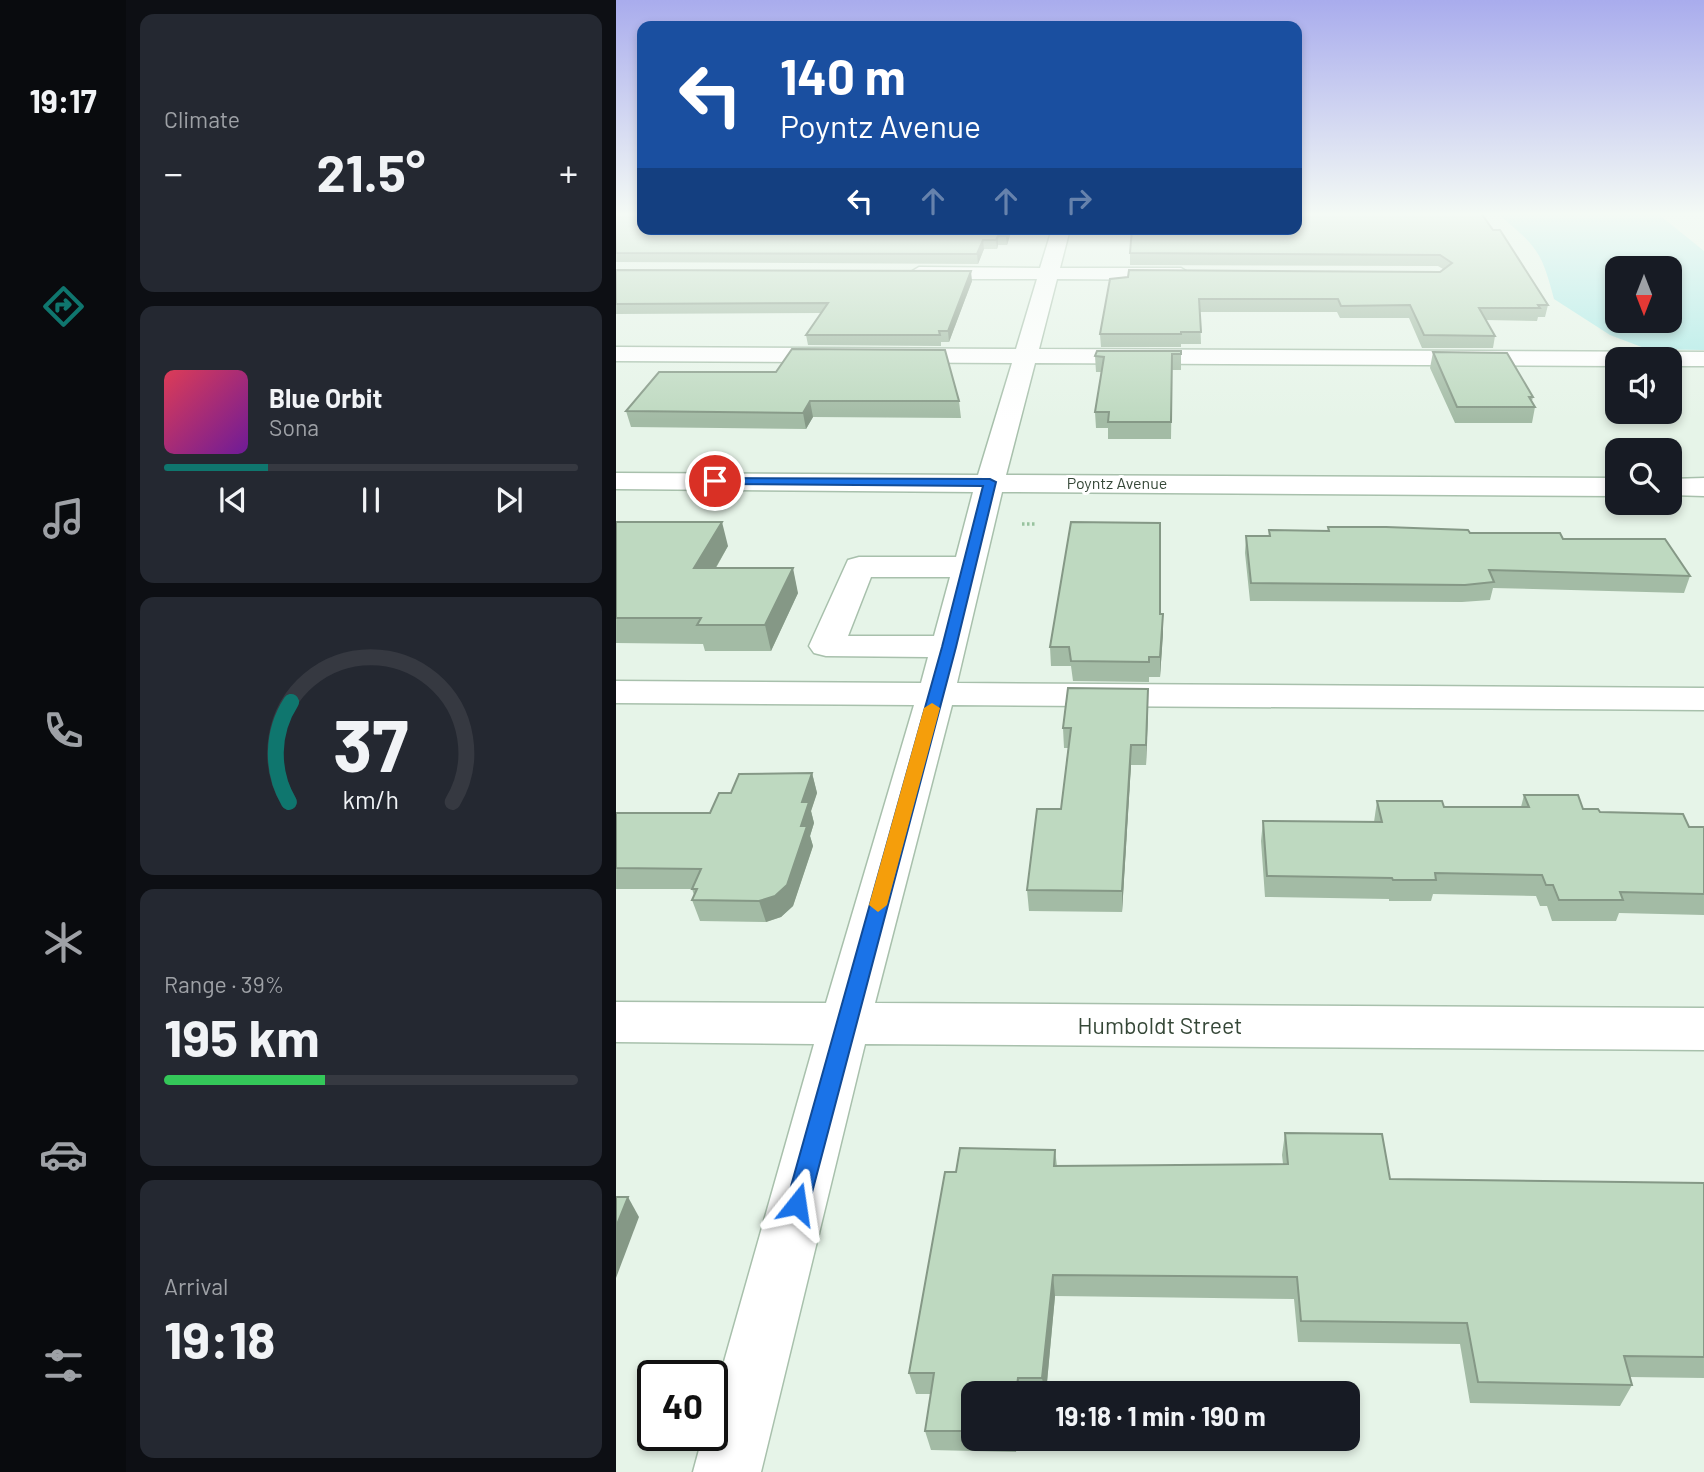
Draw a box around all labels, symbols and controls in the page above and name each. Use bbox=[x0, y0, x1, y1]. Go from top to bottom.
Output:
text: 140 m bbox=[780, 46, 906, 105]
icon: left bbox=[665, 49, 756, 140]
text: 19:17 bbox=[29, 81, 97, 119]
text: Climate bbox=[164, 105, 240, 133]
text: Poyntz Avenue bbox=[780, 106, 981, 144]
text: 21.5° bbox=[317, 140, 425, 202]
text: − bbox=[164, 149, 183, 195]
text: + bbox=[559, 149, 578, 195]
icon: left bbox=[841, 182, 879, 220]
icon: ahead bbox=[914, 182, 952, 220]
icon: ahead bbox=[987, 182, 1025, 220]
icon: right bbox=[1060, 182, 1098, 220]
north arrow bbox=[1605, 256, 1682, 332]
map controls bbox=[1605, 256, 1682, 515]
icon: directions bbox=[39, 282, 88, 331]
button: sound bbox=[1605, 347, 1682, 424]
text: Blue Orbit bbox=[269, 382, 382, 413]
text: Sona bbox=[269, 413, 319, 441]
button: search bbox=[1605, 438, 1682, 515]
pin bbox=[685, 451, 745, 511]
icon: arrive bbox=[696, 462, 734, 500]
street label: Poyntz Avenue bbox=[1067, 473, 1167, 492]
icon: previous bbox=[214, 481, 252, 519]
icon: pause bbox=[352, 481, 390, 519]
icon: next bbox=[490, 481, 528, 519]
icon: music bbox=[39, 494, 88, 543]
text: 37 bbox=[333, 699, 409, 787]
icon: phone bbox=[39, 706, 88, 755]
text: km/h bbox=[343, 784, 399, 814]
icon: climate bbox=[39, 918, 88, 967]
text: Range · 39% bbox=[164, 970, 284, 998]
text: 195 km bbox=[164, 1005, 320, 1067]
street label: Humboldt Street bbox=[1078, 1011, 1242, 1039]
icon: car bbox=[39, 1130, 88, 1179]
position arrow bbox=[760, 1167, 834, 1241]
text: Arrival bbox=[164, 1272, 228, 1300]
text: 19:18 bbox=[164, 1307, 276, 1369]
icon: filters bbox=[39, 1341, 88, 1390]
speed limit sign: 40 bbox=[637, 1360, 728, 1451]
text: 19:18 · 1 min · 190 m bbox=[1055, 1400, 1266, 1431]

